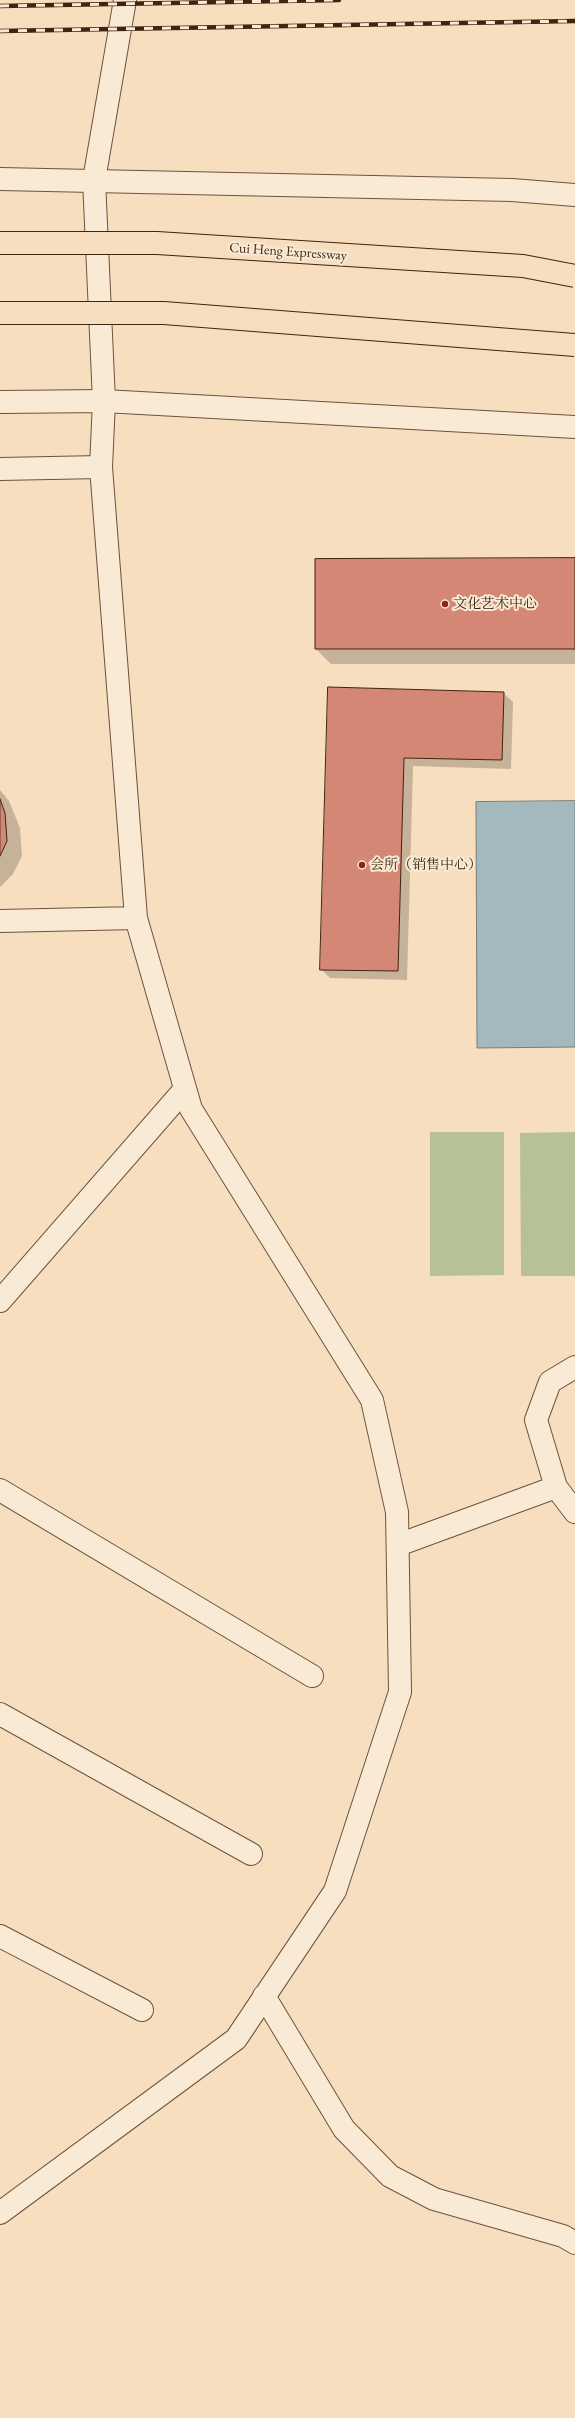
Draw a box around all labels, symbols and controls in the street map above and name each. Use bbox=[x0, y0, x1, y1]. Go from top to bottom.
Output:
street label: Cui Heng Expressway bbox=[229, 240, 347, 264]
place label: 文化艺术中心 bbox=[453, 596, 537, 612]
marker: 文化艺术中心 bbox=[440, 599, 450, 609]
place label: 会所（销售中心） bbox=[370, 857, 482, 873]
marker: 会所（销售中心） bbox=[357, 860, 367, 870]

